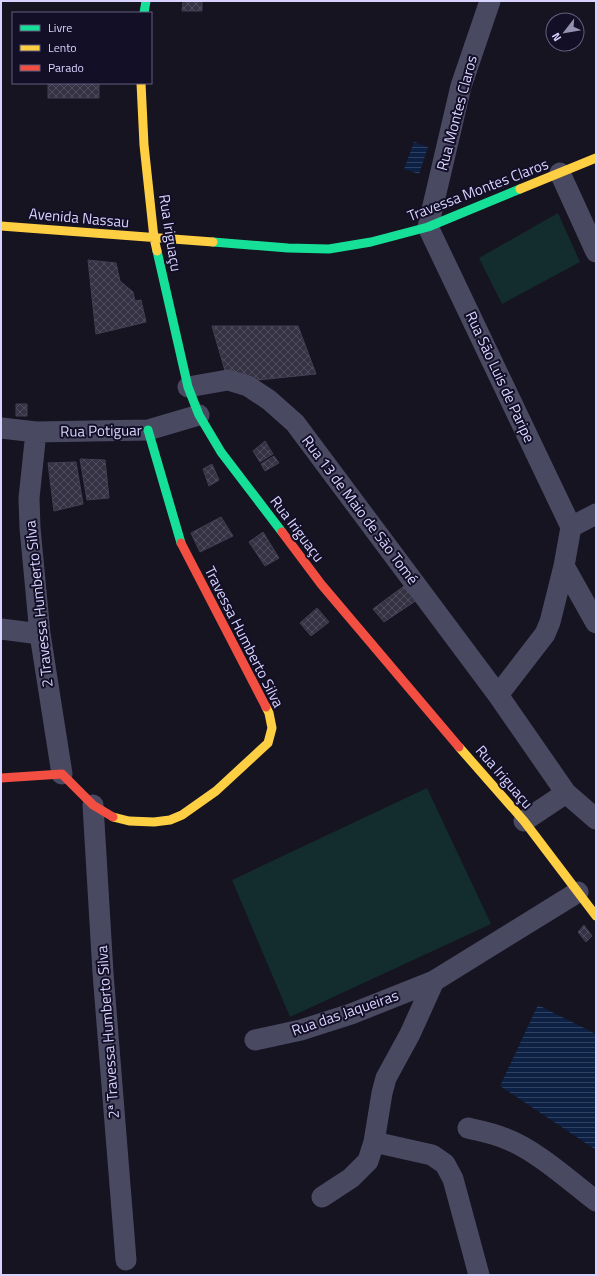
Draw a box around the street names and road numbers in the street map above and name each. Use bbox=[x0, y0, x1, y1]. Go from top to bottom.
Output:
street label: Rua Montes Claros bbox=[430, 53, 483, 173]
street label: Travessa Montes Claros bbox=[404, 152, 552, 227]
street label: Rua Iriguaçu bbox=[153, 193, 188, 273]
street label: Avenida Nassau bbox=[28, 202, 130, 233]
street label: Rua São Luis de Paripe bbox=[460, 307, 541, 446]
street label: Rua Potiguar bbox=[60, 418, 142, 443]
street label: Rua 13 de Maio de São Tomé bbox=[297, 430, 424, 589]
street label: Rua Iriguaçu bbox=[265, 491, 330, 567]
street label: 2 Travessa Humberto Silva bbox=[18, 519, 59, 689]
street label: Travessa Humberto Silva bbox=[199, 562, 290, 712]
street label: Rua Iriguaçu bbox=[470, 740, 539, 814]
street label: 2ª Travessa Humberto Silva bbox=[90, 944, 125, 1119]
street label: Rua das Jaqueiras bbox=[288, 983, 402, 1042]

